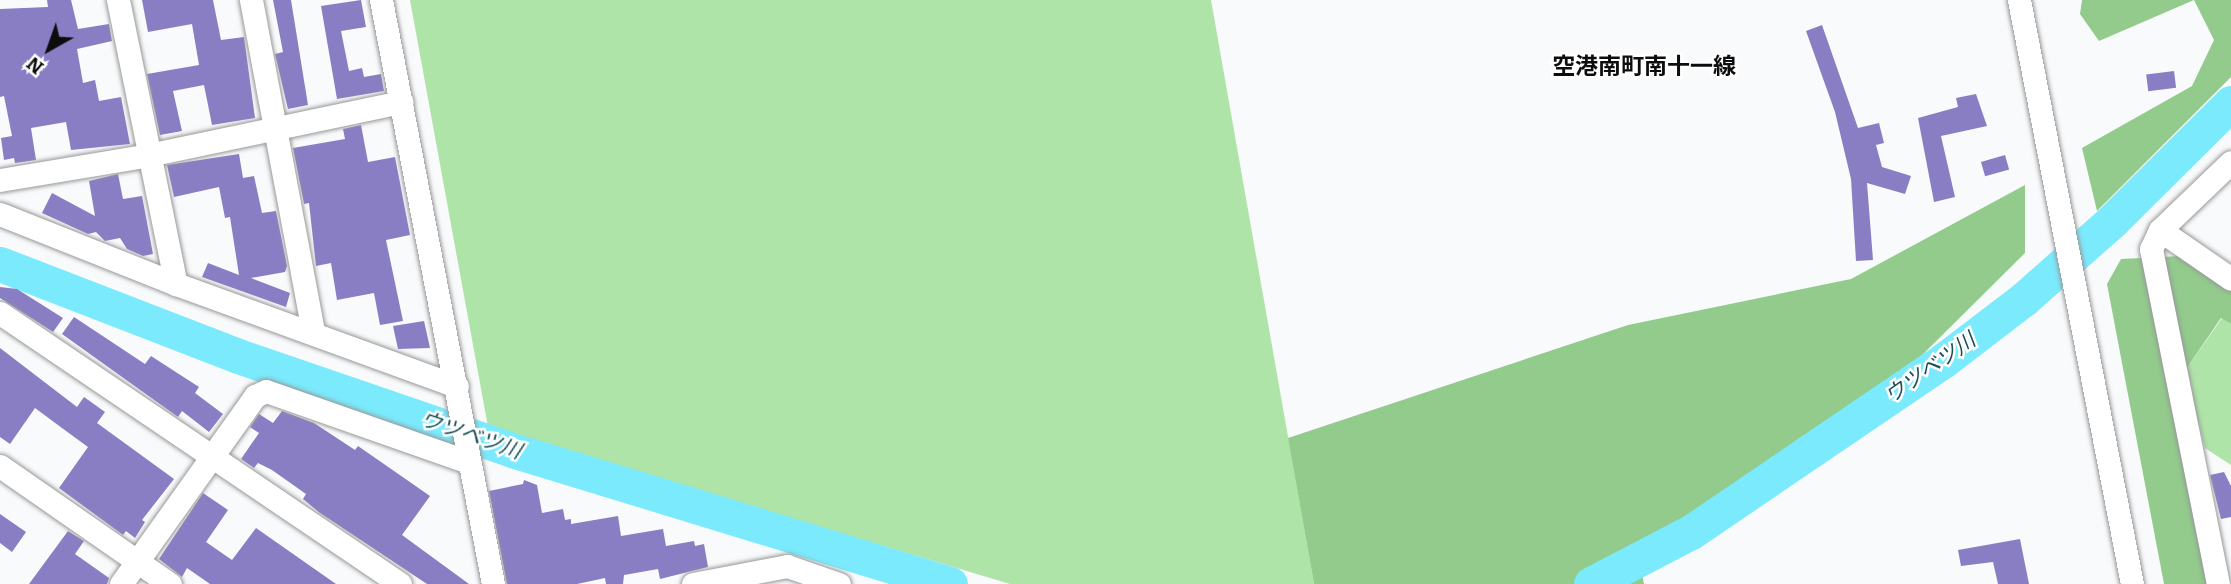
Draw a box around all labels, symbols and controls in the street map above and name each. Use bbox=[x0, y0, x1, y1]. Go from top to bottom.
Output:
north arrow bbox=[14, 14, 84, 84]
text: N bbox=[22, 52, 48, 79]
district label: 空港南町南十一線 bbox=[1552, 52, 1736, 80]
water label: ウツベツ川 bbox=[1880, 328, 1980, 408]
water label: ウツベツ川 bbox=[417, 406, 525, 464]

